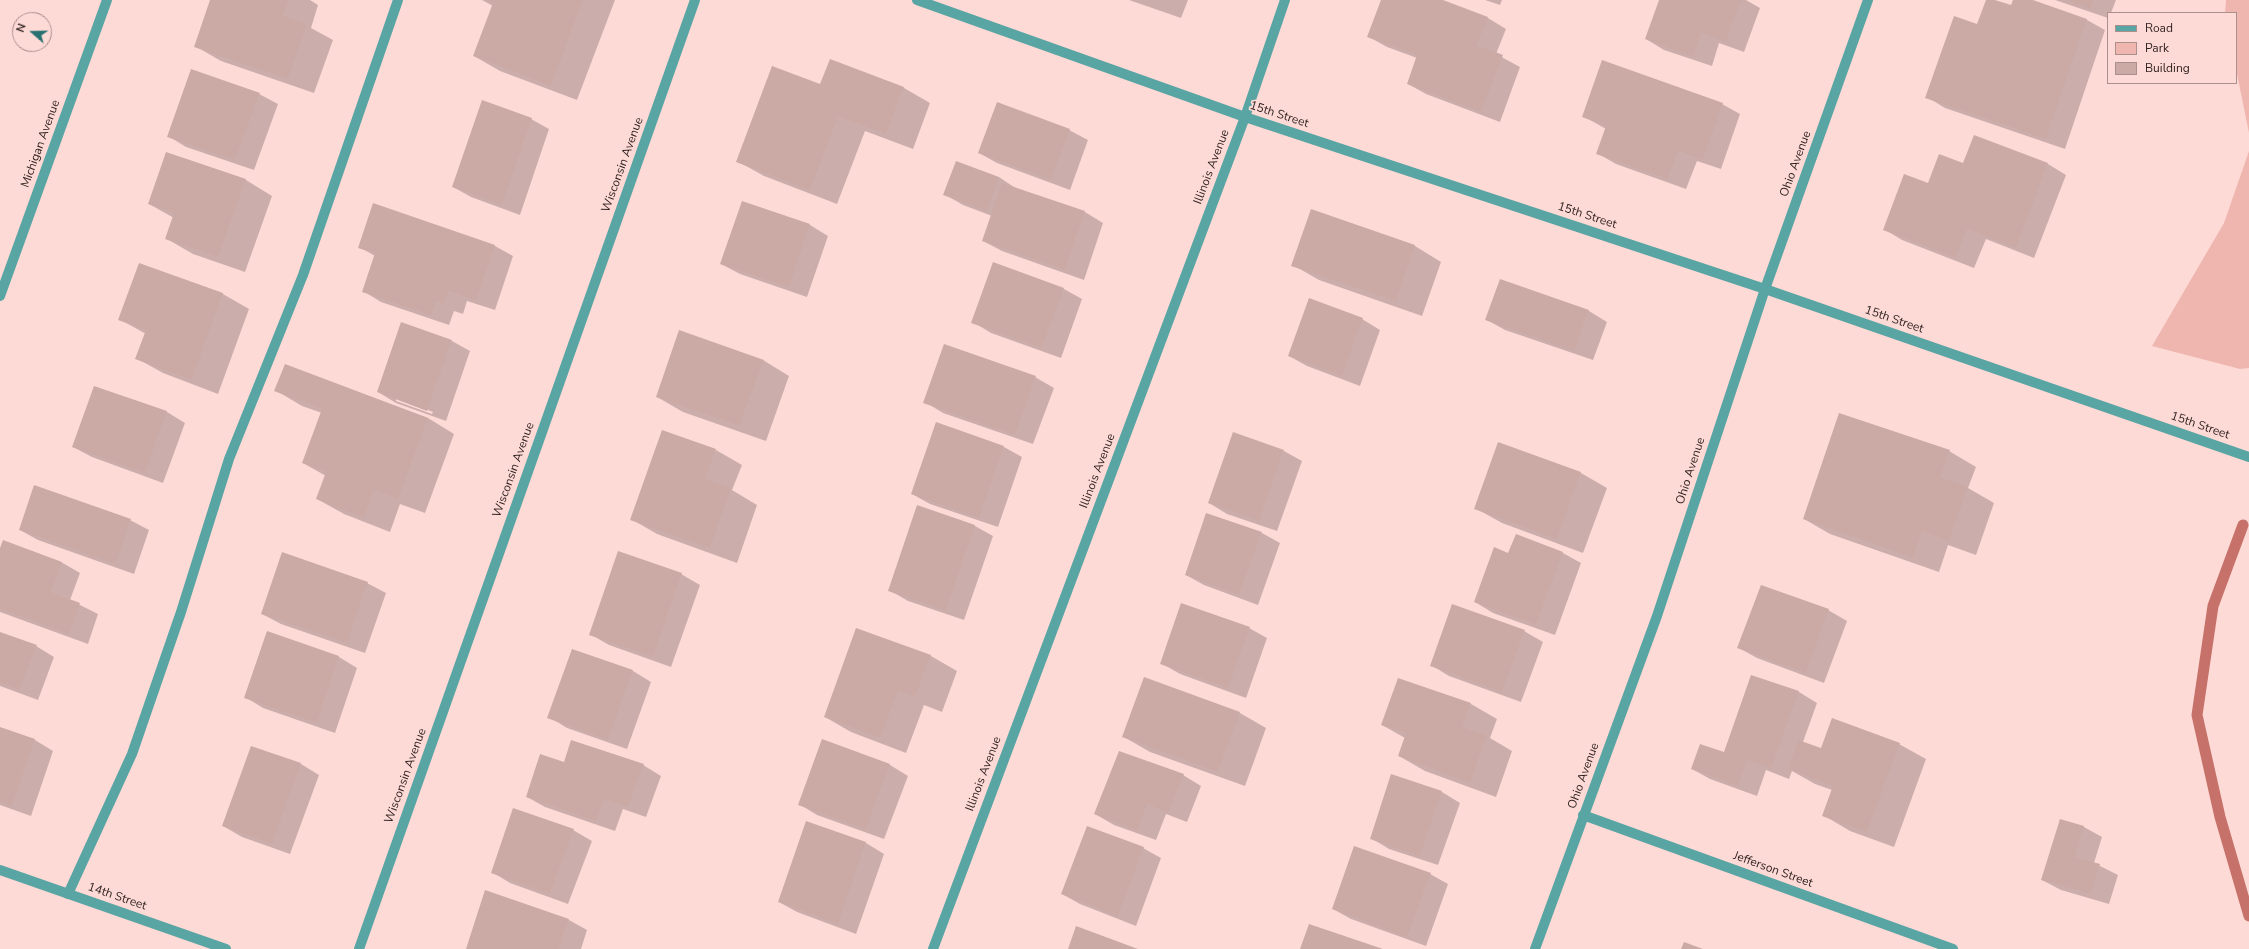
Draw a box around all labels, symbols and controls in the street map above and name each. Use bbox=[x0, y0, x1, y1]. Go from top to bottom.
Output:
north arrow bbox=[12, 12, 52, 52]
legend bbox=[2107, 12, 2237, 84]
text: Road bbox=[2145, 20, 2173, 36]
text: N bbox=[13, 22, 30, 35]
text: Park bbox=[2145, 40, 2169, 56]
text: Building bbox=[2145, 60, 2190, 76]
street label: Michigan Avenue bbox=[18, 98, 64, 190]
street label: 15th Street bbox=[1248, 99, 1310, 131]
street label: Wisconsin Avenue bbox=[599, 116, 647, 214]
street label: Illinois Avenue bbox=[1191, 128, 1233, 206]
street label: Ohio Avenue bbox=[1777, 129, 1815, 199]
street label: 15th Street bbox=[1556, 200, 1618, 232]
street label: 15th Street bbox=[1863, 303, 1925, 337]
street label: 15th Street bbox=[2169, 409, 2231, 443]
street label: Wisconsin Avenue bbox=[490, 421, 538, 519]
street label: Illinois Avenue bbox=[1077, 432, 1119, 510]
street label: Ohio Avenue bbox=[1673, 436, 1709, 506]
street label: Wisconsin Avenue bbox=[382, 727, 430, 825]
street label: Illinois Avenue bbox=[963, 735, 1005, 813]
street label: Ohio Avenue bbox=[1565, 741, 1603, 811]
street label: Jefferson Street bbox=[1731, 849, 1815, 891]
street label: 14th Street bbox=[86, 880, 148, 914]

